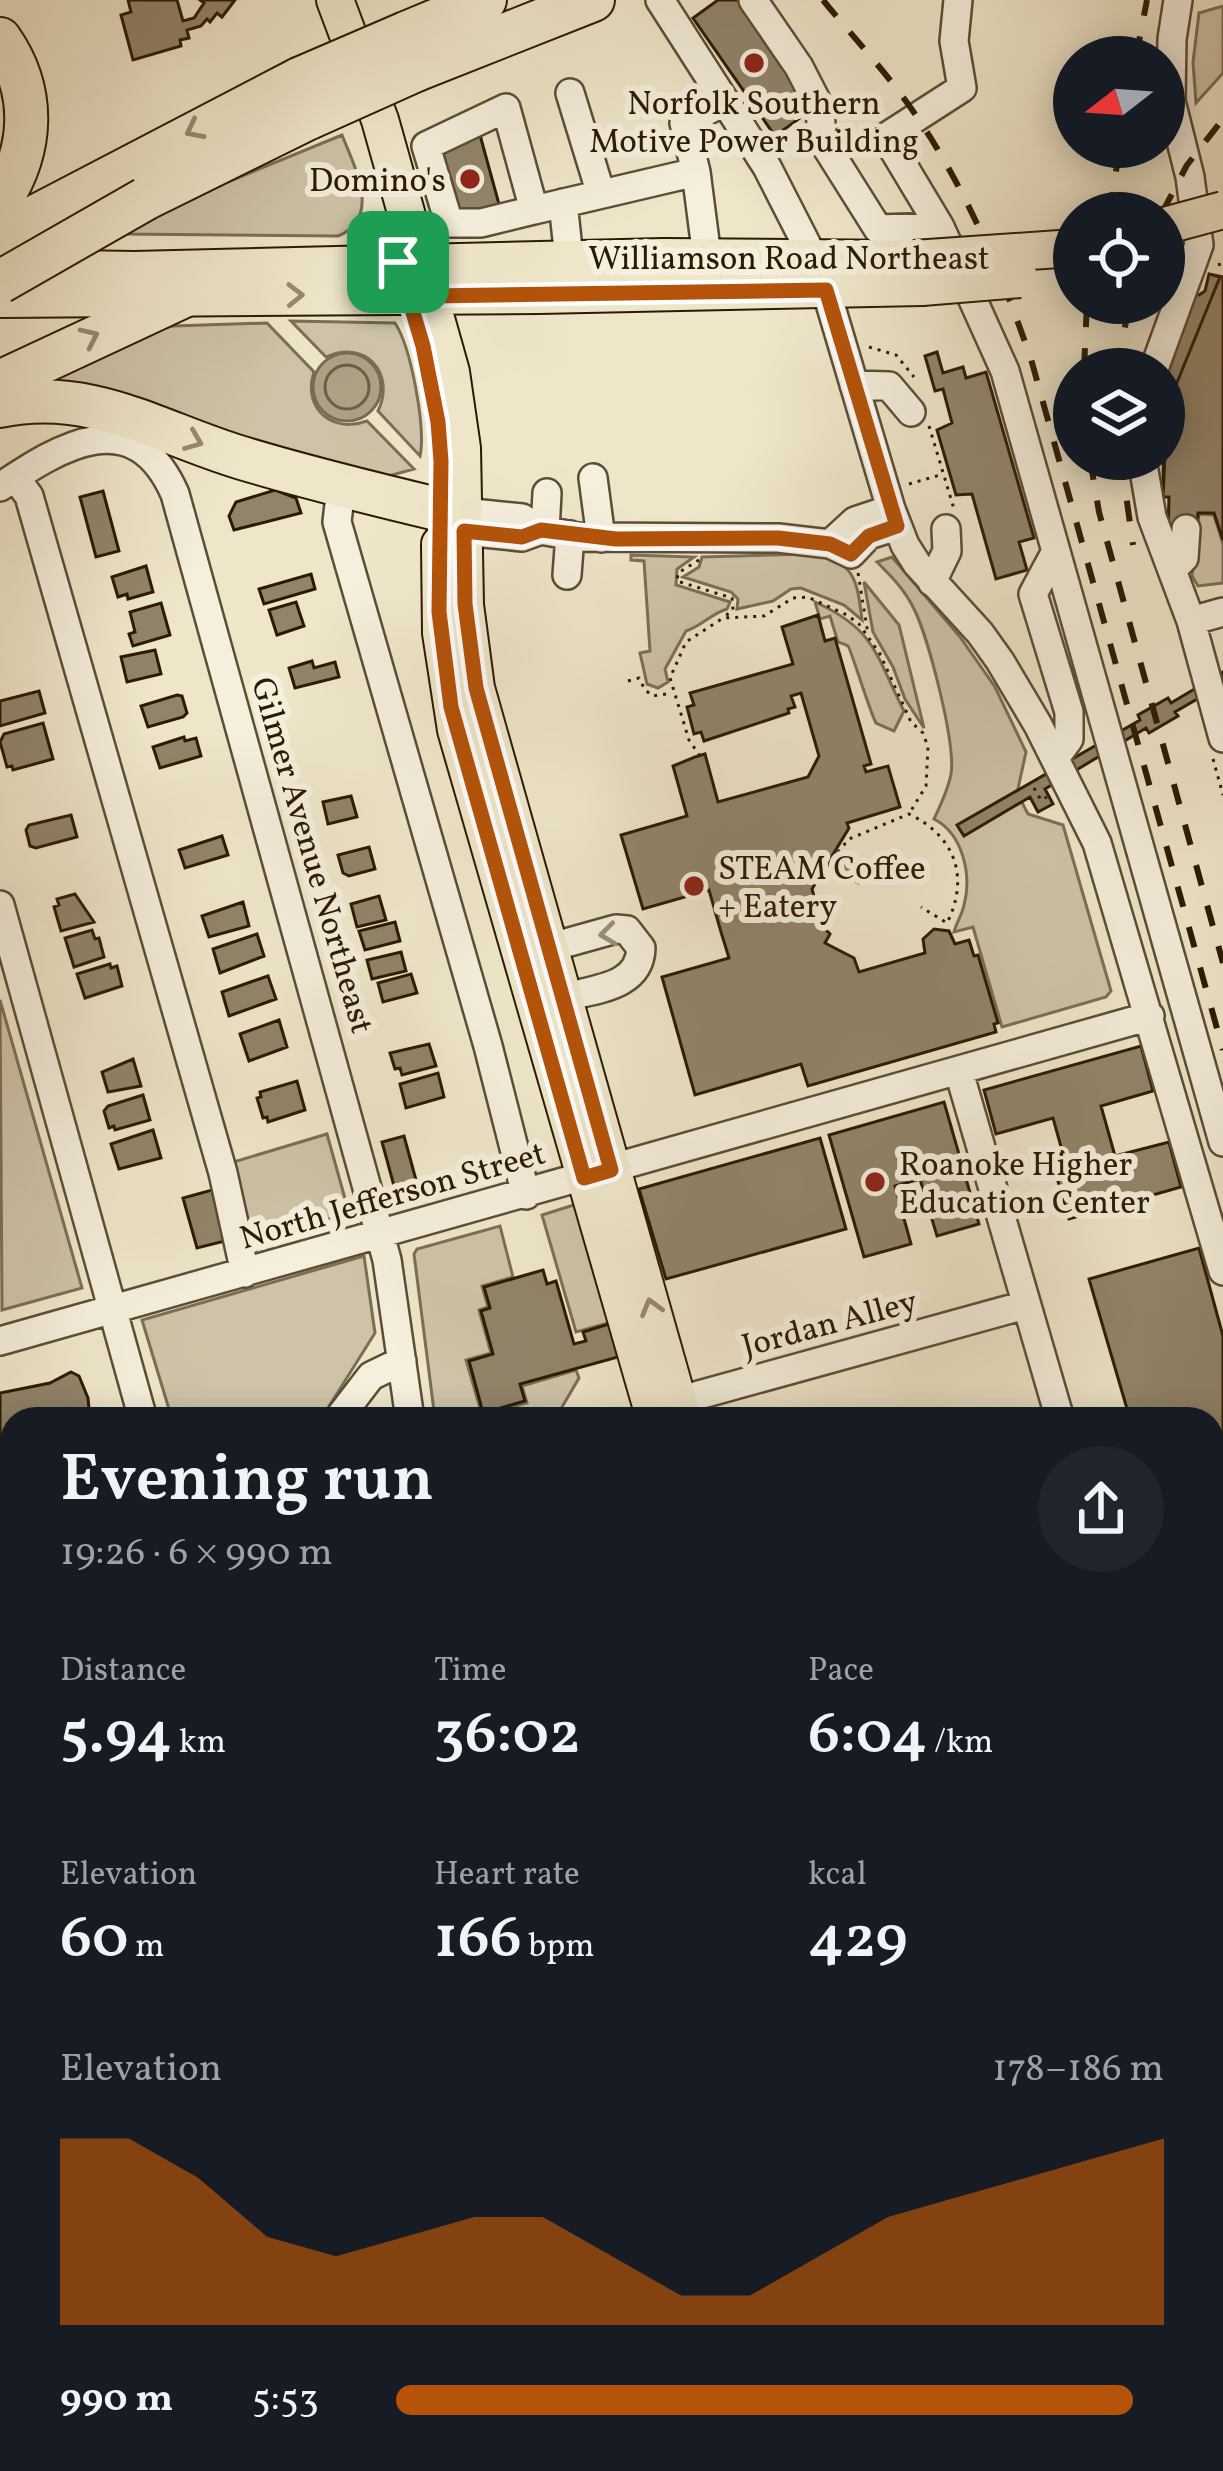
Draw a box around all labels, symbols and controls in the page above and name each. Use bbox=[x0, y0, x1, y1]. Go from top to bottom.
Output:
north arrow bbox=[1053, 36, 1185, 168]
map controls bbox=[1053, 36, 1185, 480]
marker: Norfolk Southern Motive Power Building bbox=[741, 50, 767, 76]
place label: Norfolk Southern Motive Power Building bbox=[589, 83, 919, 167]
one-way arrow bbox=[185, 116, 206, 140]
place label: Domino's bbox=[309, 160, 446, 206]
marker: Domino's bbox=[457, 166, 483, 192]
button: locate bbox=[1053, 192, 1185, 324]
pin bbox=[347, 211, 449, 313]
icon: arrive bbox=[365, 229, 431, 295]
street label: Williamson Road Northeast bbox=[588, 238, 990, 284]
one-way arrow bbox=[287, 282, 305, 308]
one-way arrow bbox=[78, 328, 99, 352]
button: layers bbox=[1053, 348, 1185, 480]
one-way arrow bbox=[182, 427, 203, 452]
street label: Gilmer Avenue Northeast bbox=[237, 673, 383, 1040]
place label: STEAM Coffee + Eatery bbox=[718, 848, 926, 932]
marker: STEAM Coffee + Eatery bbox=[681, 873, 707, 899]
one-way arrow bbox=[598, 920, 618, 946]
street label: North Jefferson Street bbox=[235, 1132, 551, 1264]
place label: Roanoke Higher Education Center bbox=[899, 1144, 1150, 1228]
marker: Roanoke Higher Education Center bbox=[862, 1169, 888, 1195]
street label: Jordan Alley bbox=[737, 1280, 923, 1371]
one-way arrow bbox=[640, 1297, 665, 1318]
text: Evening run bbox=[60, 1436, 434, 1528]
button: share bbox=[1038, 1446, 1164, 1572]
text: 19:26 · 6 × 990 m bbox=[60, 1527, 333, 1581]
text: Distance bbox=[60, 1649, 186, 1695]
text: Time bbox=[434, 1649, 506, 1695]
text: Pace bbox=[808, 1649, 874, 1695]
text: 5.94 bbox=[60, 1695, 172, 1778]
text: 36:02 bbox=[434, 1695, 581, 1778]
text: 6:04 bbox=[808, 1695, 927, 1778]
text: km bbox=[172, 1721, 226, 1767]
text: /km bbox=[927, 1721, 993, 1767]
text: Elevation bbox=[60, 1853, 197, 1899]
text: Heart rate bbox=[434, 1853, 580, 1899]
text: kcal bbox=[808, 1853, 867, 1899]
text: 60 bbox=[60, 1899, 129, 1982]
text: 166 bbox=[434, 1899, 522, 1982]
text: 429 bbox=[808, 1899, 908, 1982]
text: m bbox=[129, 1925, 164, 1971]
text: bpm bbox=[522, 1925, 594, 1971]
text: Elevation bbox=[60, 2043, 222, 2097]
text: 178–186 m bbox=[992, 2043, 1164, 2097]
text: 990 m bbox=[60, 2373, 173, 2427]
text: 5:53 bbox=[252, 2373, 319, 2427]

